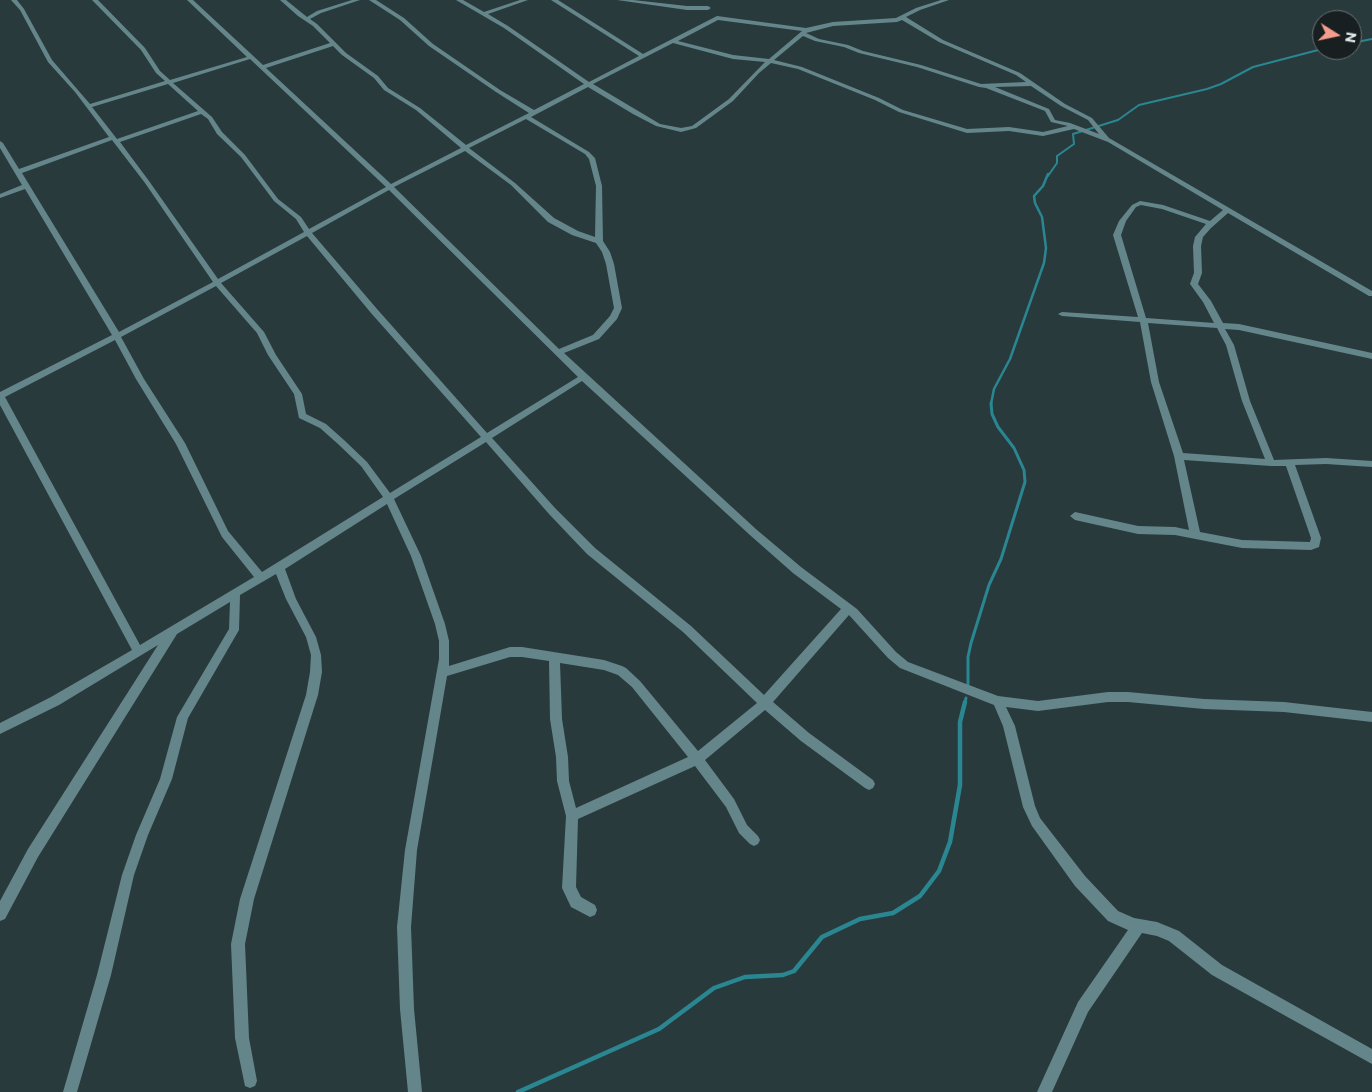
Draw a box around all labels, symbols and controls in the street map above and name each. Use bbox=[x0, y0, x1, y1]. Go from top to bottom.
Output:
north arrow bbox=[1312, 10, 1362, 60]
text: N bbox=[1342, 31, 1361, 44]

